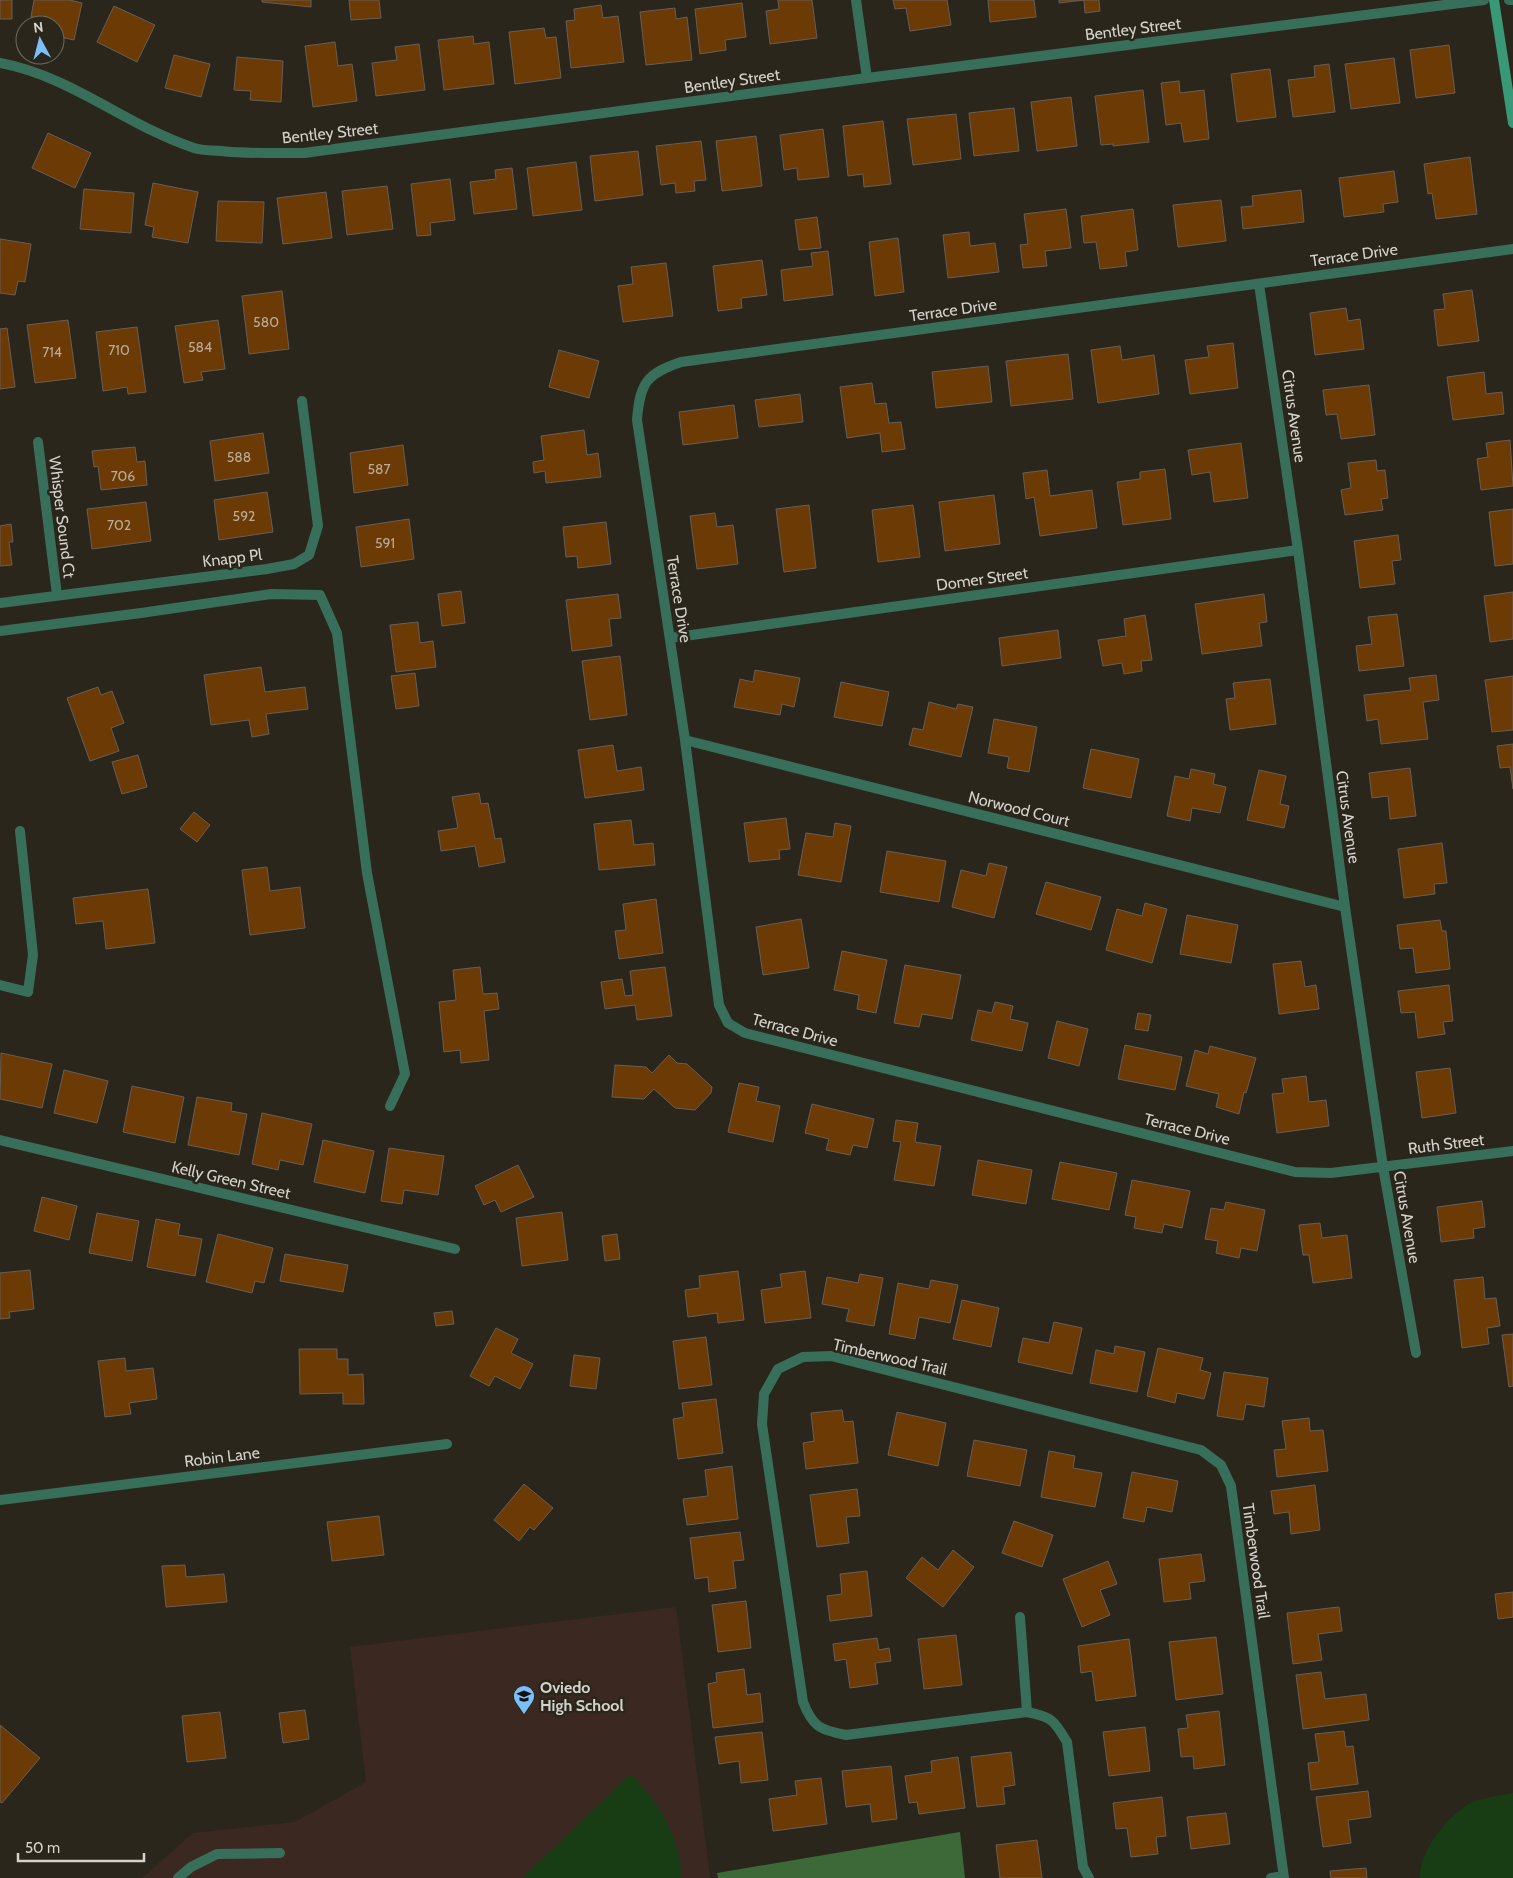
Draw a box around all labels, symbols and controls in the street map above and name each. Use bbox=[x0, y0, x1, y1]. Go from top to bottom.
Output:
street label: Bentley Street bbox=[1084, 14, 1183, 44]
north arrow bbox=[15, 15, 65, 65]
text: N bbox=[32, 18, 44, 37]
street label: Bentley Street bbox=[683, 65, 782, 97]
street label: Bentley Street bbox=[281, 118, 380, 147]
street label: Terrace Drive bbox=[1309, 239, 1399, 271]
street label: Terrace Drive bbox=[908, 294, 998, 326]
house number: 580 bbox=[253, 313, 279, 331]
house number: 584 bbox=[188, 338, 212, 356]
house number: 710 bbox=[108, 341, 130, 359]
house number: 714 bbox=[42, 343, 62, 361]
street label: Citrus Avenue bbox=[1278, 368, 1310, 464]
house number: 588 bbox=[227, 448, 251, 466]
street label: Whisper Sound Ct bbox=[45, 455, 79, 580]
house number: 587 bbox=[367, 460, 391, 478]
house number: 706 bbox=[111, 467, 135, 485]
house number: 592 bbox=[233, 507, 255, 525]
house number: 702 bbox=[107, 516, 131, 534]
house number: 591 bbox=[375, 534, 395, 552]
street label: Knapp Pl bbox=[201, 545, 263, 571]
street label: Terrace Drive bbox=[663, 554, 695, 644]
street label: Domer Street bbox=[935, 563, 1030, 595]
street label: Citrus Avenue bbox=[1332, 769, 1364, 865]
street label: Norwood Court bbox=[966, 787, 1072, 831]
street label: Terrace Drive bbox=[750, 1009, 840, 1051]
street label: Terrace Drive bbox=[1142, 1109, 1232, 1149]
street label: Ruth Street bbox=[1407, 1130, 1486, 1158]
street label: Kelly Green Street bbox=[170, 1157, 293, 1203]
street label: Citrus Avenue bbox=[1390, 1169, 1424, 1265]
street label: Timberwood Trail bbox=[831, 1335, 949, 1379]
street label: Robin Lane bbox=[183, 1443, 261, 1471]
street label: Timberwood Trail bbox=[1238, 1502, 1274, 1620]
place label: Oviedo High School bbox=[540, 1678, 624, 1715]
school or university icon: Oviedo High School bbox=[512, 1684, 536, 1715]
scale bar bbox=[18, 1830, 144, 1862]
text: 50 m bbox=[25, 1839, 60, 1857]

